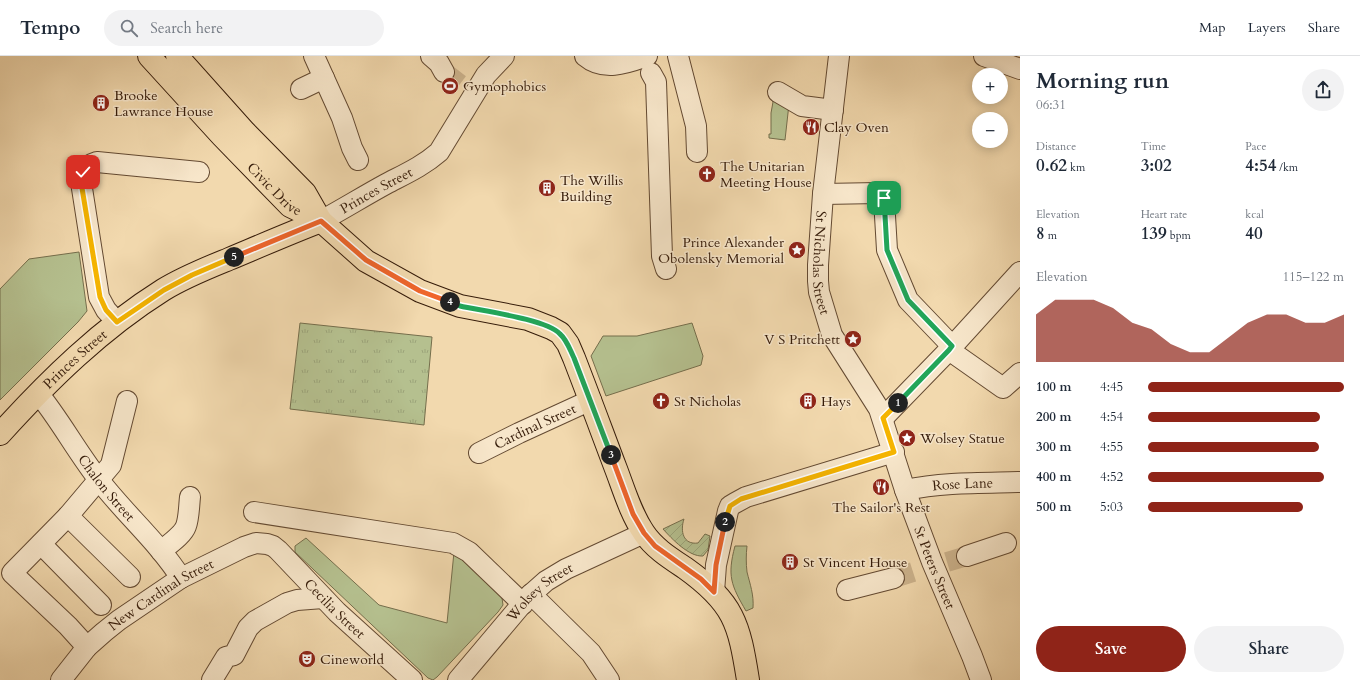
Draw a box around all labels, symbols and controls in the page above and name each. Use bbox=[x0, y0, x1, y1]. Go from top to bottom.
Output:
search box bbox=[104, 10, 384, 46]
text: Tempo bbox=[20, 15, 80, 41]
icon: search bbox=[118, 17, 140, 39]
text: Search here bbox=[150, 18, 223, 38]
text: Map bbox=[1199, 18, 1226, 37]
text: Layers bbox=[1248, 18, 1286, 37]
text: Share bbox=[1308, 18, 1340, 37]
text: Morning run bbox=[1036, 66, 1169, 96]
map controls bbox=[972, 68, 1008, 148]
button: + bbox=[972, 68, 1008, 104]
button: share bbox=[1302, 69, 1344, 111]
sports icon: Gymophobics bbox=[440, 76, 460, 96]
place label: Gymophobics bbox=[463, 77, 546, 96]
place label: Brooke Lawrance House bbox=[114, 86, 213, 121]
building icon: Brooke Lawrance House bbox=[91, 93, 111, 113]
text: 06:31 bbox=[1036, 96, 1066, 114]
button: − bbox=[972, 112, 1008, 148]
restaurant icon: Clay Oven bbox=[801, 117, 821, 137]
place label: Clay Oven bbox=[824, 118, 889, 137]
text: Distance bbox=[1036, 139, 1076, 154]
text: Time bbox=[1141, 139, 1166, 154]
text: Pace bbox=[1245, 139, 1267, 154]
text: 0.62 bbox=[1036, 154, 1067, 177]
text: 3:02 bbox=[1141, 154, 1172, 177]
text: 4:54 bbox=[1245, 154, 1276, 177]
pin bbox=[66, 155, 100, 189]
place label: The Unitarian Meeting House bbox=[720, 157, 812, 192]
street label: Civic Drive bbox=[243, 158, 305, 220]
text: km bbox=[1067, 160, 1085, 175]
text: /km bbox=[1276, 160, 1298, 175]
icon: check bbox=[72, 161, 94, 183]
street label: Princes Street bbox=[336, 163, 416, 218]
church icon: The Unitarian Meeting House bbox=[697, 164, 717, 184]
place label: The Willis Building bbox=[560, 171, 624, 206]
building icon: The Willis Building bbox=[537, 178, 557, 198]
pin bbox=[867, 181, 901, 215]
icon: arrive bbox=[873, 187, 895, 209]
text: Elevation bbox=[1036, 207, 1080, 222]
text: Heart rate bbox=[1141, 207, 1187, 222]
text: kcal bbox=[1245, 207, 1264, 222]
street label: St Nicholas Street bbox=[808, 210, 834, 318]
text: 8 bbox=[1036, 222, 1045, 245]
text: 139 bbox=[1141, 222, 1167, 245]
text: 40 bbox=[1245, 222, 1263, 245]
text: m bbox=[1045, 228, 1057, 243]
text: bpm bbox=[1167, 228, 1191, 243]
place label: Prince Alexander Obolensky Memorial bbox=[658, 233, 785, 268]
place icon: Prince Alexander Obolensky Memorial bbox=[787, 240, 807, 260]
pin: 5 bbox=[224, 247, 244, 267]
text: 5 bbox=[231, 249, 237, 264]
text: Elevation bbox=[1036, 268, 1088, 286]
text: 115–122 m bbox=[1282, 268, 1344, 286]
pin: 4 bbox=[440, 292, 460, 312]
text: 4 bbox=[447, 294, 453, 309]
street label: Princes Street bbox=[39, 325, 111, 393]
place icon: V S Pritchett bbox=[843, 329, 863, 349]
place label: V S Pritchett bbox=[764, 330, 841, 349]
text: 100 m bbox=[1036, 378, 1071, 396]
text: 4:45 bbox=[1100, 378, 1123, 396]
church icon: St Nicholas bbox=[651, 391, 671, 411]
building icon: Hays bbox=[798, 391, 818, 411]
place label: St Nicholas bbox=[674, 392, 741, 411]
place label: Hays bbox=[821, 392, 851, 411]
pin: 1 bbox=[888, 393, 908, 413]
text: 1 bbox=[895, 395, 901, 410]
street label: Cardinal Street bbox=[491, 399, 580, 454]
text: 200 m bbox=[1036, 408, 1071, 426]
text: 4:54 bbox=[1100, 408, 1123, 426]
place icon: Wolsey Statue bbox=[897, 428, 917, 448]
place label: Wolsey Statue bbox=[919, 429, 1005, 448]
text: 300 m bbox=[1036, 438, 1071, 456]
text: 4:55 bbox=[1100, 438, 1123, 456]
pin: 3 bbox=[601, 445, 621, 465]
text: 3 bbox=[608, 447, 614, 462]
street label: Chalon Street bbox=[73, 451, 139, 526]
text: 400 m bbox=[1036, 468, 1071, 486]
text: 4:52 bbox=[1100, 468, 1123, 486]
street label: Rose Lane bbox=[931, 474, 993, 496]
restaurant icon: The Sailor's Rest bbox=[871, 477, 891, 497]
place label: The Sailor's Rest bbox=[832, 498, 931, 517]
text: 500 m bbox=[1036, 498, 1071, 516]
text: 5:03 bbox=[1100, 498, 1123, 516]
pin: 2 bbox=[715, 512, 735, 532]
text: 2 bbox=[722, 514, 728, 529]
street label: St Peters Street bbox=[909, 524, 960, 613]
building icon: St Vincent House bbox=[780, 552, 800, 572]
place label: St Vincent House bbox=[803, 553, 907, 572]
street label: New Cardinal Street bbox=[104, 554, 217, 635]
street label: Wolsey Street bbox=[502, 558, 576, 626]
street label: Cecilia Street bbox=[300, 574, 370, 643]
button: Save bbox=[1036, 626, 1186, 672]
button: Share bbox=[1194, 626, 1344, 672]
theatre icon: Cineworld bbox=[297, 649, 317, 669]
place label: Cineworld bbox=[320, 650, 384, 669]

